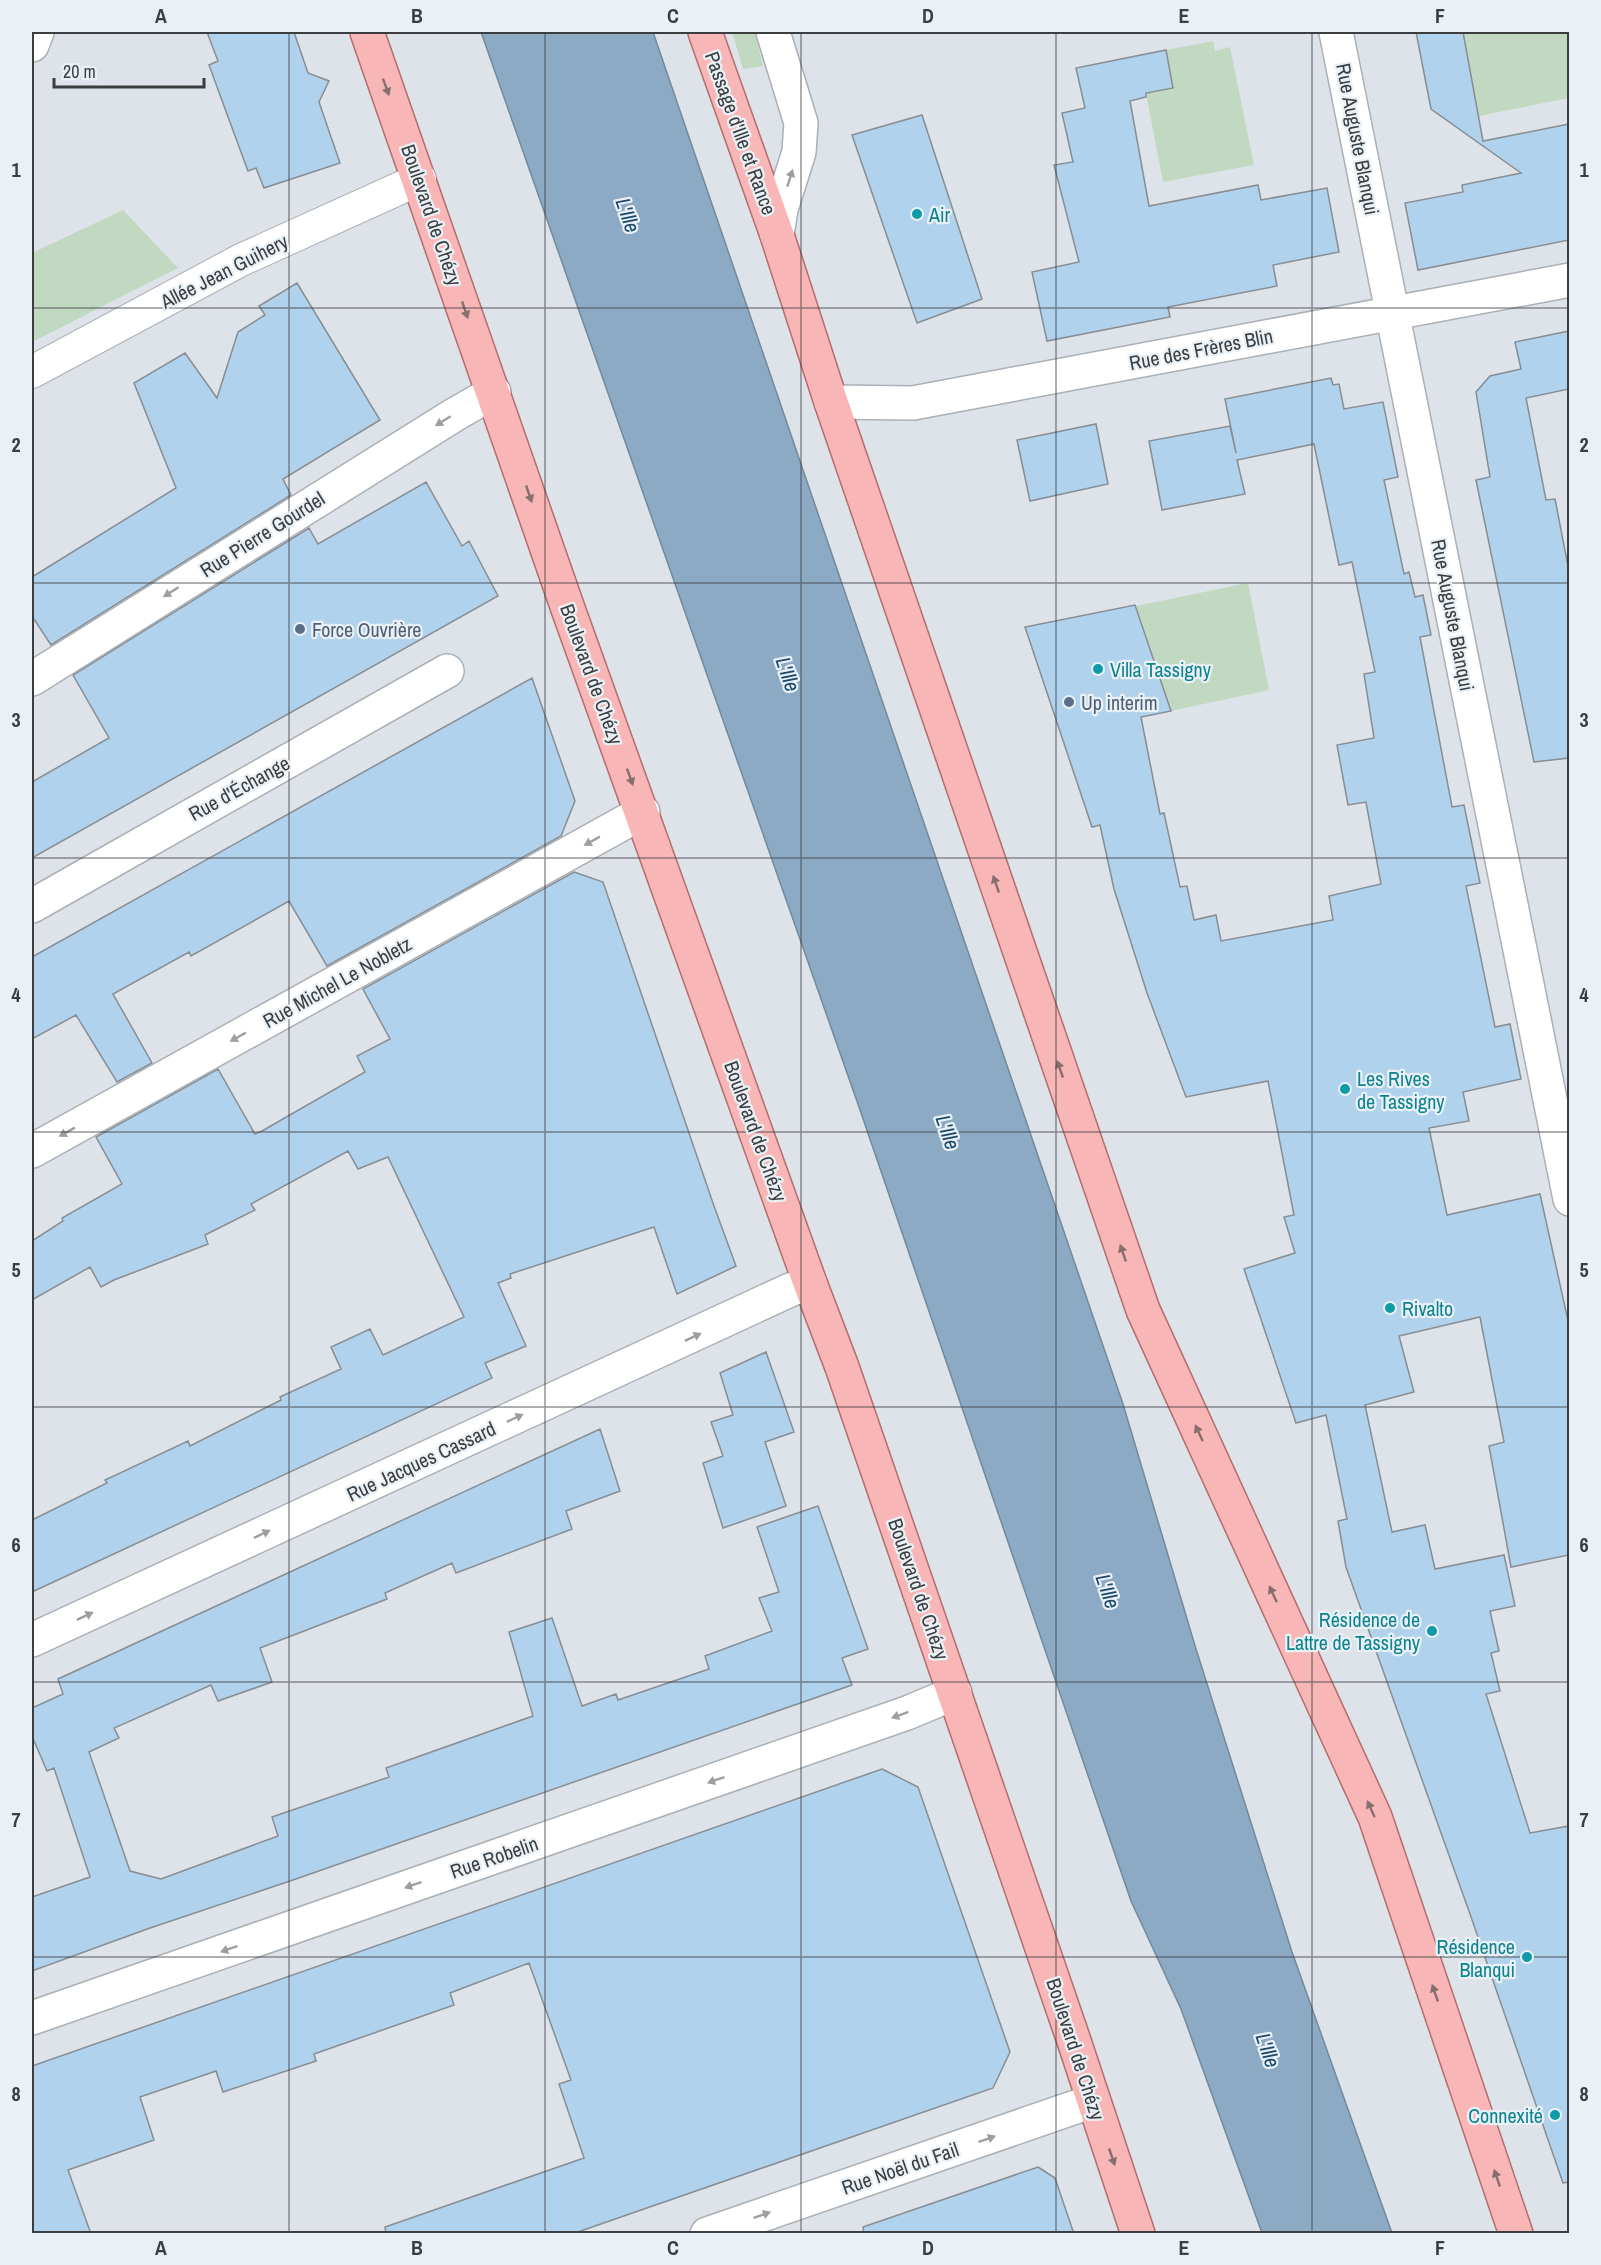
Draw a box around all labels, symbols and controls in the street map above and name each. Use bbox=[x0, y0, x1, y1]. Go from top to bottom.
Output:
text: A bbox=[155, 2, 167, 29]
text: B bbox=[411, 2, 423, 29]
text: C bbox=[667, 2, 679, 29]
text: D bbox=[922, 2, 934, 29]
text: E bbox=[1179, 2, 1190, 29]
text: F bbox=[1435, 2, 1445, 29]
street label: Passage d'Ille et Rance bbox=[699, 48, 783, 218]
scale bar bbox=[54, 51, 204, 89]
text: 20 m bbox=[63, 59, 96, 84]
street label: Rue Auguste Blanqui bbox=[1330, 61, 1386, 217]
one-way arrow bbox=[382, 78, 392, 96]
street label: Boulevard de Chézy bbox=[395, 141, 469, 290]
text: 1 bbox=[11, 156, 21, 183]
text: 1 bbox=[1579, 156, 1589, 183]
one-way arrow bbox=[785, 169, 795, 187]
water label: L'Ille bbox=[609, 194, 647, 236]
place label: Air bbox=[928, 201, 951, 228]
marker: Air bbox=[910, 207, 924, 221]
street label: Allée Jean Guihery bbox=[155, 227, 293, 315]
one-way arrow bbox=[460, 301, 470, 319]
street label: Rue des Frères Blin bbox=[1127, 322, 1275, 376]
one-way arrow bbox=[435, 416, 451, 427]
text: 2 bbox=[11, 431, 21, 458]
text: 2 bbox=[1579, 431, 1589, 458]
street label: Rue Pierre Gourdel bbox=[195, 485, 329, 583]
one-way arrow bbox=[524, 485, 534, 503]
street label: Rue Auguste Blanqui bbox=[1425, 537, 1481, 693]
one-way arrow bbox=[163, 586, 179, 597]
street label: Boulevard de Chézy bbox=[554, 600, 630, 749]
place label: Force Ouvrière bbox=[312, 616, 421, 643]
marker: Force Ouvrière bbox=[293, 622, 307, 636]
water label: L'Ille bbox=[769, 653, 807, 695]
place label: Villa Tassigny bbox=[1110, 656, 1212, 683]
marker: Villa Tassigny bbox=[1091, 662, 1105, 676]
place label: Up interim bbox=[1081, 689, 1158, 716]
marker: Up interim bbox=[1062, 695, 1076, 709]
text: 3 bbox=[11, 706, 21, 733]
text: 3 bbox=[1579, 706, 1589, 733]
street label: Rue d'Échange bbox=[184, 749, 294, 827]
one-way arrow bbox=[626, 768, 635, 786]
one-way arrow bbox=[583, 836, 600, 846]
one-way arrow bbox=[991, 875, 1001, 893]
street label: Rue Michel Le Nobletz bbox=[258, 930, 416, 1034]
text: 4 bbox=[11, 981, 21, 1008]
text: 4 bbox=[1579, 981, 1589, 1008]
one-way arrow bbox=[229, 1032, 246, 1042]
street label: Boulevard de Chézy bbox=[718, 1057, 794, 1206]
one-way arrow bbox=[1054, 1059, 1064, 1077]
place label: Les Rives de Tassigny bbox=[1357, 1065, 1445, 1115]
marker: Les Rives de Tassigny bbox=[1338, 1082, 1352, 1096]
water label: L'Ille bbox=[929, 1111, 967, 1153]
one-way arrow bbox=[58, 1127, 75, 1137]
one-way arrow bbox=[1118, 1244, 1127, 1262]
text: 5 bbox=[11, 1256, 21, 1283]
text: 5 bbox=[1579, 1256, 1589, 1283]
place label: Rivalto bbox=[1402, 1295, 1453, 1322]
marker: Rivalto bbox=[1383, 1301, 1397, 1315]
one-way arrow bbox=[684, 1332, 701, 1341]
one-way arrow bbox=[507, 1413, 525, 1423]
street label: Rue Jacques Cassard bbox=[342, 1415, 500, 1507]
one-way arrow bbox=[1194, 1424, 1203, 1441]
street label: Boulevard de Chézy bbox=[882, 1515, 956, 1664]
one-way arrow bbox=[253, 1530, 270, 1539]
text: 6 bbox=[11, 1531, 21, 1558]
text: 6 bbox=[1579, 1531, 1589, 1558]
water label: L'Ille bbox=[1089, 1570, 1127, 1612]
one-way arrow bbox=[1268, 1585, 1277, 1602]
place label: Résidence de Lattre de Tassigny bbox=[1286, 1606, 1421, 1656]
one-way arrow bbox=[76, 1611, 93, 1620]
marker: Résidence de Lattre de Tassigny bbox=[1425, 1624, 1439, 1638]
one-way arrow bbox=[891, 1711, 909, 1721]
one-way arrow bbox=[707, 1775, 725, 1785]
one-way arrow bbox=[1366, 1800, 1376, 1818]
text: 7 bbox=[11, 1806, 21, 1833]
text: 7 bbox=[1579, 1806, 1589, 1833]
street label: Rue Robelin bbox=[447, 1829, 541, 1885]
one-way arrow bbox=[404, 1881, 422, 1891]
place label: Résidence Blanqui bbox=[1437, 1933, 1515, 1983]
one-way arrow bbox=[220, 1945, 238, 1955]
marker: Résidence Blanqui bbox=[1520, 1950, 1534, 1964]
street label: Boulevard de Chézy bbox=[1040, 1975, 1112, 2124]
one-way arrow bbox=[1429, 1984, 1439, 2002]
water label: L'Ille bbox=[1249, 2029, 1287, 2071]
text: 8 bbox=[11, 2080, 21, 2107]
text: 8 bbox=[1579, 2080, 1589, 2107]
place label: Connexité bbox=[1468, 2102, 1543, 2129]
marker: Connexité bbox=[1548, 2108, 1562, 2122]
one-way arrow bbox=[978, 2133, 996, 2143]
street label: Rue Noël du Fail bbox=[838, 2135, 962, 2201]
one-way arrow bbox=[1107, 2148, 1117, 2166]
one-way arrow bbox=[1492, 2169, 1502, 2187]
one-way arrow bbox=[753, 2209, 771, 2219]
text: A bbox=[155, 2234, 167, 2261]
text: B bbox=[411, 2234, 423, 2261]
text: C bbox=[667, 2234, 679, 2261]
text: D bbox=[922, 2234, 934, 2261]
text: E bbox=[1179, 2234, 1190, 2261]
text: F bbox=[1435, 2234, 1445, 2261]

